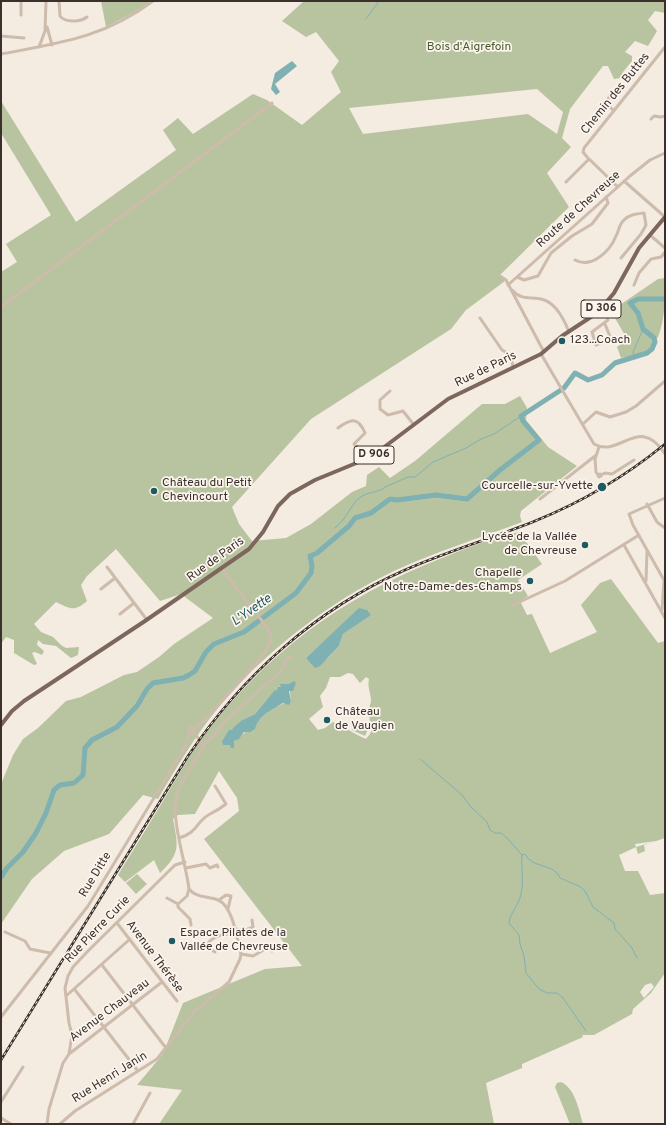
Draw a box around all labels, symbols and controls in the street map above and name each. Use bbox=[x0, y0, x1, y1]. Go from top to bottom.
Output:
park label: Bois d'Aigrefoin bbox=[427, 41, 511, 55]
street label: Chemin des Buttes bbox=[579, 50, 653, 138]
street label: Route de Chevreuse bbox=[534, 169, 624, 251]
road number: D 306 bbox=[581, 300, 621, 318]
place label: 123...Coach bbox=[570, 334, 630, 348]
marker: 123...Coach bbox=[557, 336, 567, 346]
street label: Rue de Paris bbox=[453, 349, 519, 391]
road number: D 906 bbox=[354, 446, 394, 464]
place label: Château du Petit Chevincourt bbox=[162, 477, 252, 505]
place label: Courcelle-sur-Yvette bbox=[481, 480, 593, 494]
marker: Courcelle-sur-Yvette bbox=[596, 481, 608, 493]
marker: Château du Petit Chevincourt bbox=[149, 486, 159, 496]
place label: Lycée de la Vallée de Chevreuse bbox=[482, 531, 577, 559]
street label: Rue de Paris bbox=[185, 535, 247, 585]
marker: Lycée de la Vallée de Chevreuse bbox=[580, 540, 590, 550]
place label: Chapelle Notre-Dame-des-Champs bbox=[384, 567, 522, 595]
marker: Chapelle Notre-Dame-des-Champs bbox=[525, 576, 535, 586]
water label: L'Yvette bbox=[229, 592, 275, 630]
place label: Château de Vaugien bbox=[335, 706, 394, 734]
marker: Château de Vaugien bbox=[322, 715, 332, 725]
street label: Rue Ditte bbox=[77, 850, 115, 900]
street label: Rue Pierre Curie bbox=[62, 893, 134, 967]
street label: Avenue Thérèse bbox=[122, 918, 186, 996]
place label: Espace Pilates de la Vallée de Chevreuse bbox=[180, 927, 288, 955]
marker: Espace Pilates de la Vallée de Chevreuse bbox=[167, 936, 177, 946]
street label: Avenue Chauveau bbox=[67, 976, 153, 1046]
street label: Rue Henri Janin bbox=[70, 1049, 150, 1107]

